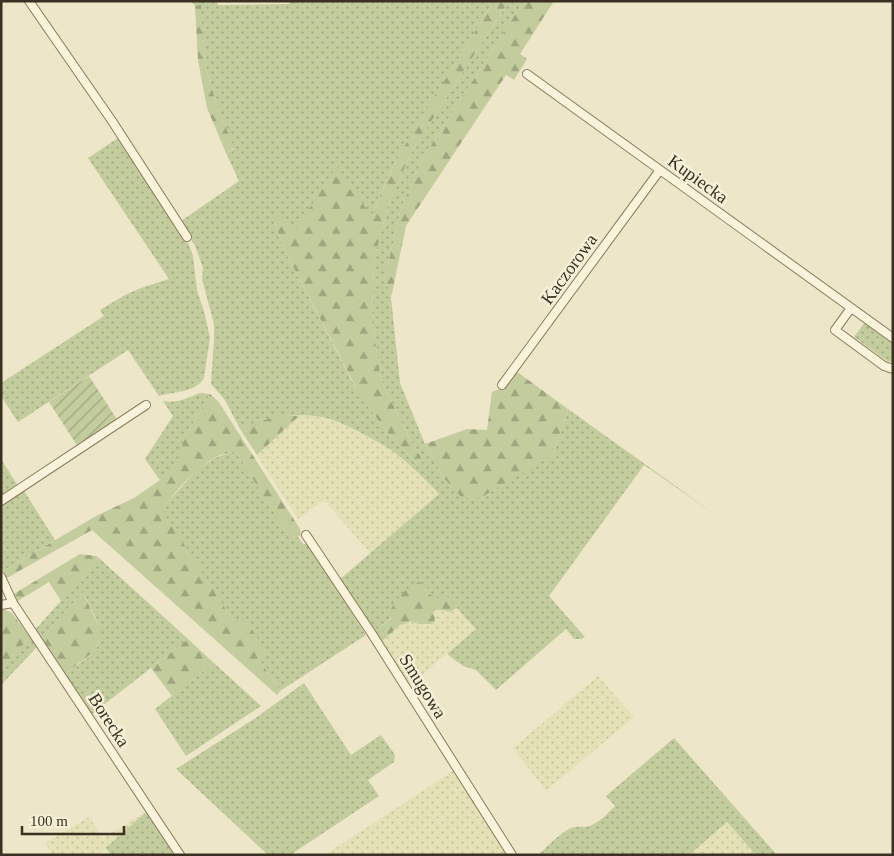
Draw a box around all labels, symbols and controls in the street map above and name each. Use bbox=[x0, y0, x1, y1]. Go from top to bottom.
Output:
street label: Kupiecka bbox=[664, 151, 732, 207]
street label: Kaczorowa bbox=[537, 230, 601, 308]
street label: Smugowa bbox=[395, 650, 451, 722]
street label: Borecka bbox=[84, 689, 134, 751]
scale bar bbox=[22, 804, 125, 836]
text: 100 m bbox=[30, 813, 68, 829]

